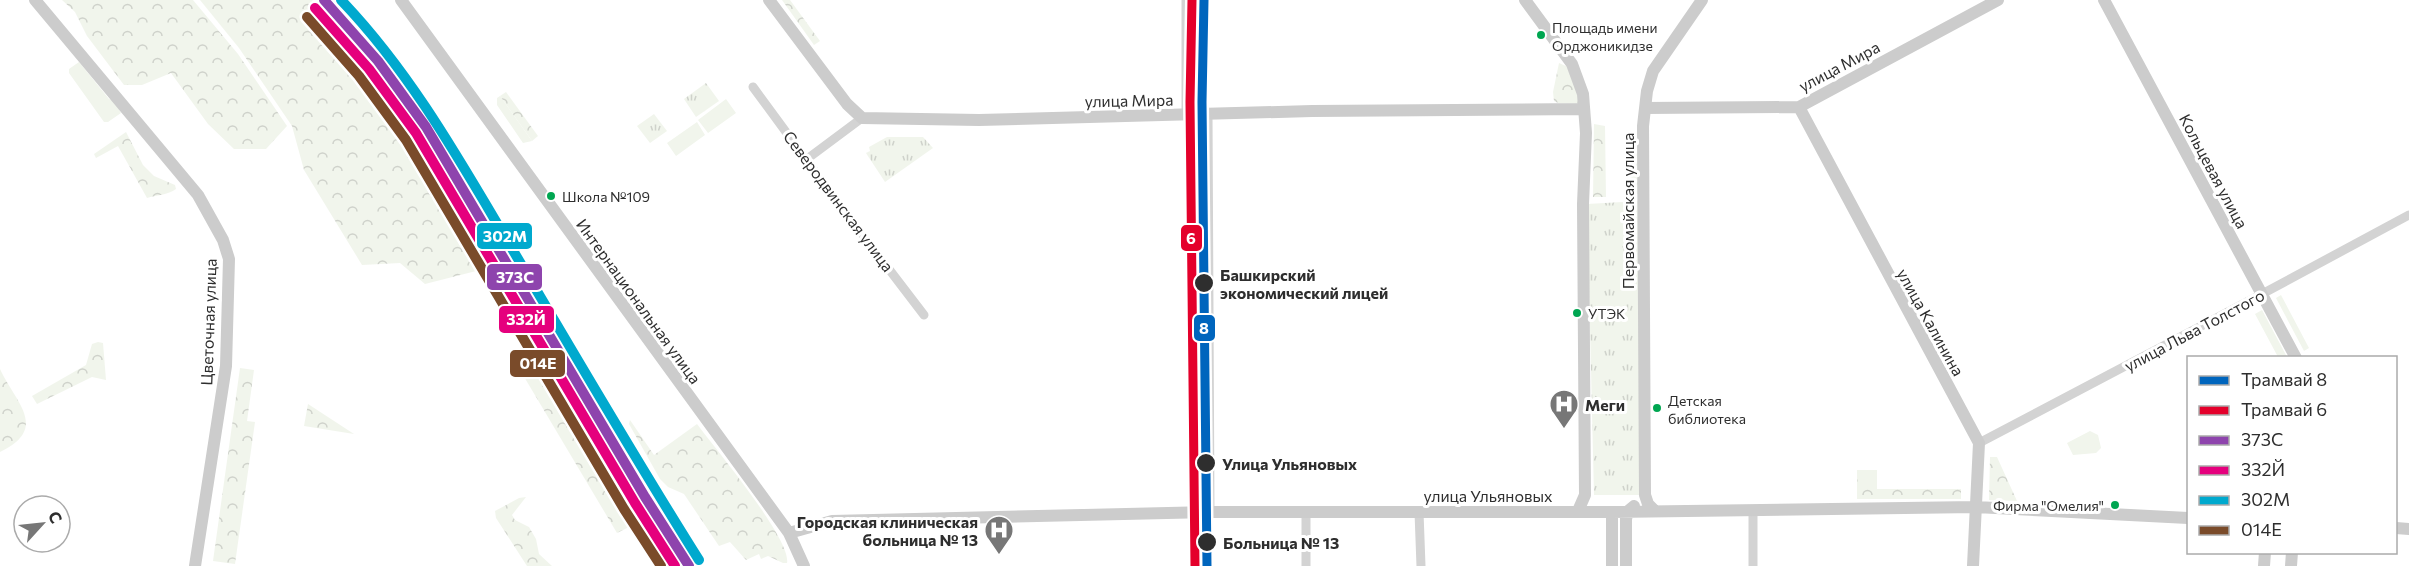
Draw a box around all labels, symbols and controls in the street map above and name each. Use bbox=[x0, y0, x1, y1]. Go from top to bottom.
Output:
place label: Площадь имени Орджоникидзе bbox=[1552, 19, 1657, 54]
marker: Площадь имени Орджоникидзе bbox=[1535, 29, 1547, 41]
street label: улица Мира bbox=[1795, 37, 1883, 95]
street label: улица Мира bbox=[1084, 90, 1174, 110]
street label: Кольцевая улица bbox=[2176, 111, 2252, 231]
street label: Северодвинская улица bbox=[780, 127, 898, 275]
street label: Первомайская улица bbox=[1618, 133, 1637, 289]
place label: Школа №109 bbox=[562, 188, 650, 205]
marker: Школа №109 bbox=[545, 190, 557, 202]
street label: Интернациональная улица bbox=[573, 215, 705, 387]
line badge: 302М bbox=[476, 222, 533, 250]
line badge: 6 bbox=[1180, 224, 1203, 252]
text: 302М bbox=[483, 226, 527, 245]
text: 6 bbox=[1186, 228, 1196, 247]
street label: Цветочная улица bbox=[196, 258, 220, 386]
line badge: 373C bbox=[486, 263, 543, 291]
place label: Башкирский экономический лицей bbox=[1220, 265, 1388, 302]
street label: улица Калинина bbox=[1894, 265, 1968, 379]
text: 373C bbox=[496, 267, 534, 286]
marker: Башкирский экономический лицей bbox=[1193, 272, 1215, 294]
street label: улица Льва Толстого bbox=[2121, 285, 2267, 375]
line badge: 332Й bbox=[498, 305, 555, 334]
place label: УТЭК bbox=[1588, 305, 1625, 322]
marker: УТЭК bbox=[1571, 307, 1583, 319]
text: 332Й bbox=[506, 309, 546, 328]
line badge: 8 bbox=[1193, 314, 1216, 342]
text: 8 bbox=[1199, 318, 1209, 337]
line badge: 014Е bbox=[509, 349, 566, 378]
text: 014Е bbox=[519, 353, 557, 372]
legend bbox=[2187, 356, 2397, 554]
text: Трамвай 8 bbox=[2241, 368, 2327, 390]
hospital icon: Меги bbox=[1548, 388, 1580, 430]
place label: Детская библиотека bbox=[1668, 392, 1746, 427]
place label: Меги bbox=[1585, 395, 1625, 414]
text: Трамвай 6 bbox=[2241, 398, 2327, 420]
marker: Детская библиотека bbox=[1651, 402, 1663, 414]
text: 373C bbox=[2241, 428, 2283, 450]
marker: Улица Ульяновых bbox=[1195, 452, 1217, 474]
place label: Улица Ульяновых bbox=[1222, 454, 1357, 473]
text: 332Й bbox=[2241, 458, 2285, 480]
street label: улица Ульяновых bbox=[1423, 486, 1553, 505]
text: 302М bbox=[2241, 488, 2290, 510]
north arrow bbox=[12, 494, 72, 554]
place label: Фирма "Омелия" bbox=[1993, 497, 2104, 514]
marker: Фирма "Омелия" bbox=[2109, 499, 2121, 511]
text: С bbox=[45, 508, 67, 526]
place label: Городская клиническая больница № 13 bbox=[797, 512, 978, 549]
hospital icon: Городская клиническая больница № 13 bbox=[983, 514, 1015, 556]
text: 014Е bbox=[2241, 518, 2282, 540]
marker: Больница № 13 bbox=[1196, 531, 1218, 553]
place label: Больница № 13 bbox=[1223, 533, 1339, 552]

